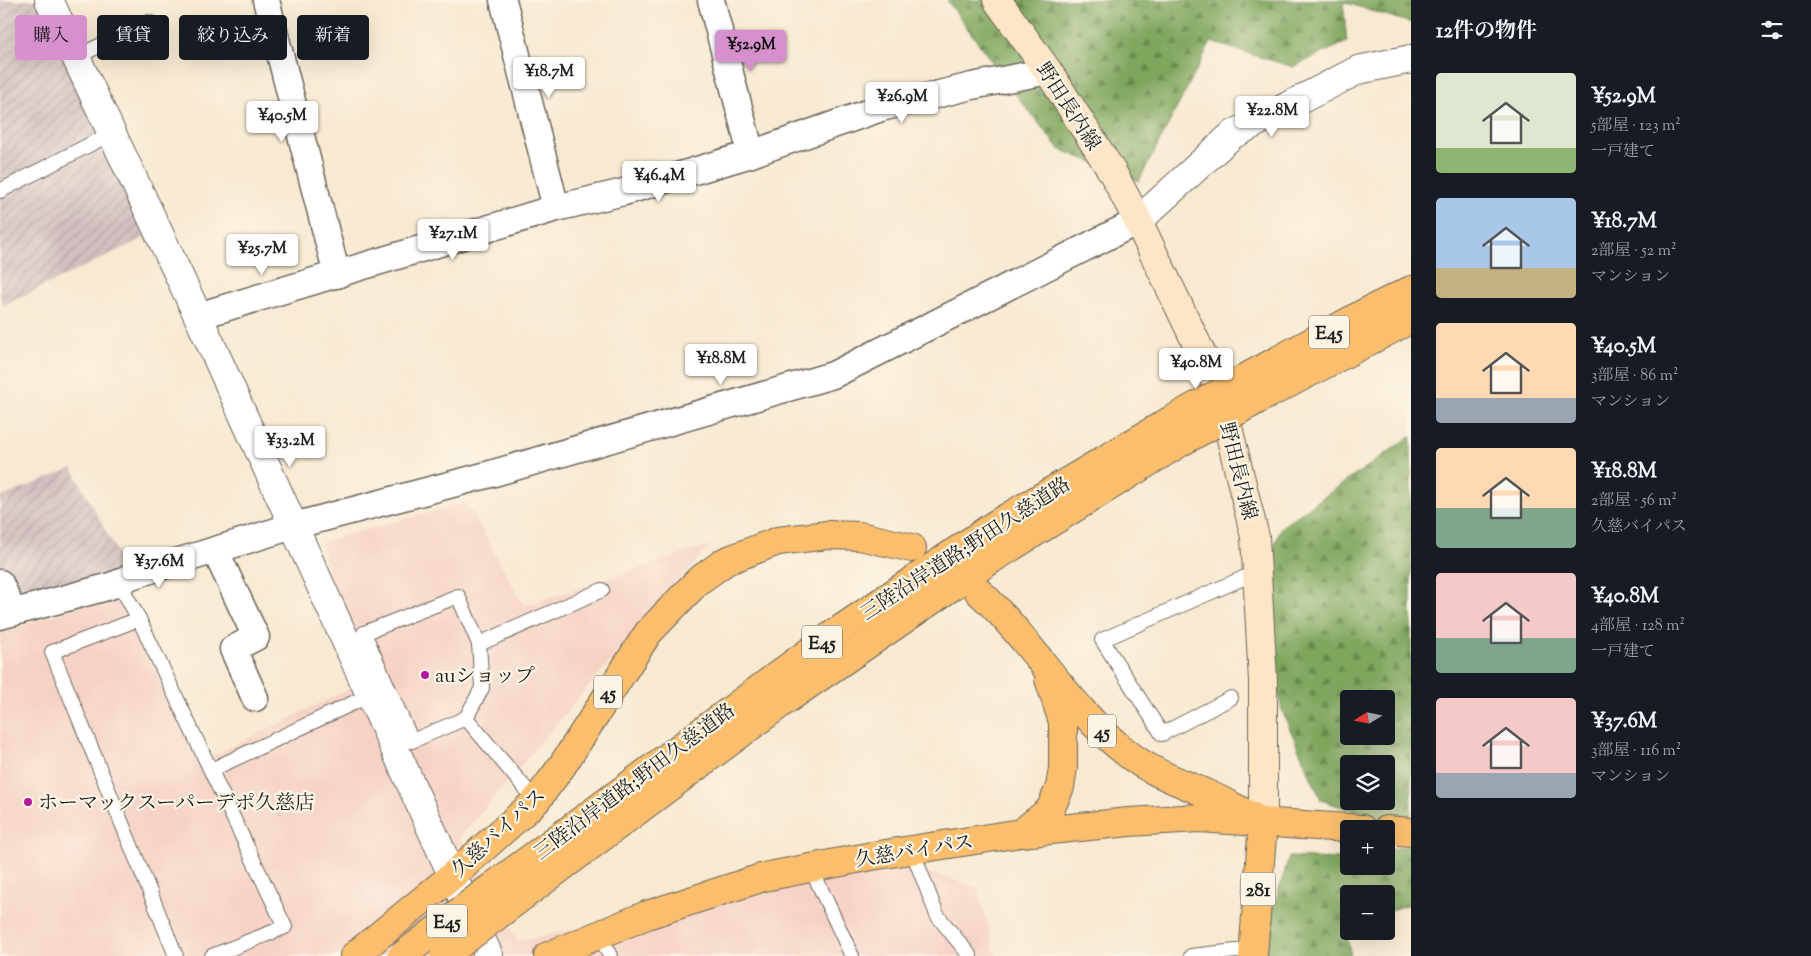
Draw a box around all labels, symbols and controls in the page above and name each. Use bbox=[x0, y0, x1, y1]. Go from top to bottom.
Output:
chip: 購入 bbox=[15, 15, 87, 60]
chip: 賃貸 bbox=[97, 15, 169, 60]
chip: 絞り込み bbox=[179, 15, 287, 60]
chip: 新着 bbox=[297, 15, 369, 60]
icon: filters bbox=[1758, 16, 1786, 44]
text: 12件の物件 bbox=[1436, 17, 1537, 47]
pin: ¥52.9M bbox=[710, 30, 792, 72]
text: ¥52.9M bbox=[726, 34, 776, 57]
pin: ¥18.7M bbox=[508, 56, 590, 99]
street label: 野田長内線 bbox=[1028, 58, 1106, 157]
text: ¥18.7M bbox=[524, 61, 574, 84]
pin: ¥26.9M bbox=[861, 82, 943, 124]
text: ¥52.9M bbox=[1591, 82, 1656, 112]
text: ¥26.9M bbox=[876, 86, 928, 109]
icon: home bbox=[1476, 93, 1536, 153]
pin: ¥22.8M bbox=[1231, 96, 1313, 138]
pin: ¥40.5M bbox=[241, 100, 323, 143]
text: ¥22.8M bbox=[1246, 100, 1298, 123]
text: ¥40.5M bbox=[257, 105, 307, 128]
text: 5部屋 · 123 m² bbox=[1591, 115, 1681, 138]
text: 一戸建て bbox=[1591, 141, 1655, 164]
pin: ¥46.4M bbox=[618, 160, 700, 203]
text: ¥46.4M bbox=[633, 165, 685, 188]
text: ¥18.7M bbox=[1591, 207, 1657, 237]
pin: ¥27.1M bbox=[412, 218, 494, 261]
icon: home bbox=[1476, 218, 1536, 278]
text: ¥27.1M bbox=[428, 223, 478, 246]
pin: ¥25.7M bbox=[221, 234, 303, 276]
text: ¥25.7M bbox=[237, 238, 287, 261]
text: 2部屋 · 52 m² bbox=[1591, 240, 1676, 263]
text: マンション bbox=[1591, 266, 1670, 289]
road number: E45 bbox=[1309, 316, 1349, 348]
text: ¥40.5M bbox=[1591, 332, 1656, 362]
icon: home bbox=[1476, 343, 1536, 403]
pin: ¥18.8M bbox=[680, 344, 762, 386]
text: ¥18.8M bbox=[696, 348, 746, 371]
pin: ¥40.8M bbox=[1155, 348, 1237, 390]
text: ¥40.8M bbox=[1170, 352, 1222, 375]
text: 3部屋 · 86 m² bbox=[1591, 365, 1678, 388]
text: マンション bbox=[1591, 391, 1670, 414]
street label: 野田長内線 bbox=[1210, 420, 1263, 524]
pin: ¥33.2M bbox=[249, 426, 331, 468]
text: ¥33.2M bbox=[265, 430, 315, 453]
text: ¥18.8M bbox=[1591, 457, 1657, 487]
icon: home bbox=[1476, 468, 1536, 528]
street label: 三陸沿岸道路;野田久慈道路 bbox=[856, 471, 1077, 629]
text: 2部屋 · 56 m² bbox=[1591, 490, 1677, 513]
text: 久慈バイパス bbox=[1591, 516, 1687, 539]
pin: ¥37.6M bbox=[118, 546, 200, 589]
text: ¥37.6M bbox=[134, 551, 184, 574]
text: ¥40.8M bbox=[1591, 582, 1659, 612]
icon: home bbox=[1476, 593, 1536, 653]
text: 4部屋 · 128 m² bbox=[1591, 615, 1685, 638]
road number: E45 bbox=[802, 626, 842, 659]
text: 一戸建て bbox=[1591, 641, 1655, 664]
place label: auショップ bbox=[435, 663, 535, 692]
marker: auショップ bbox=[419, 669, 431, 681]
road number: 45 bbox=[594, 676, 622, 709]
north arrow bbox=[1340, 690, 1395, 745]
map controls bbox=[1340, 690, 1395, 940]
street label: 三陸沿岸道路;野田久慈道路 bbox=[529, 698, 742, 868]
text: ¥37.6M bbox=[1591, 707, 1657, 737]
road number: 45 bbox=[1088, 714, 1116, 748]
icon: home bbox=[1476, 718, 1536, 778]
text: 3部屋 · 116 m² bbox=[1591, 740, 1681, 763]
button: layers bbox=[1340, 755, 1395, 810]
text: マンション bbox=[1591, 766, 1670, 789]
street label: 久慈バイパス bbox=[446, 782, 553, 885]
place label: ホーマックスーパーデポ久慈店 bbox=[38, 790, 315, 819]
marker: ホーマックスーパーデポ久慈店 bbox=[22, 796, 34, 808]
button: + bbox=[1340, 820, 1395, 875]
street label: 久慈バイパス bbox=[853, 829, 976, 876]
road number: 281 bbox=[1240, 872, 1276, 906]
button: − bbox=[1340, 885, 1395, 940]
road number: E45 bbox=[427, 904, 467, 938]

